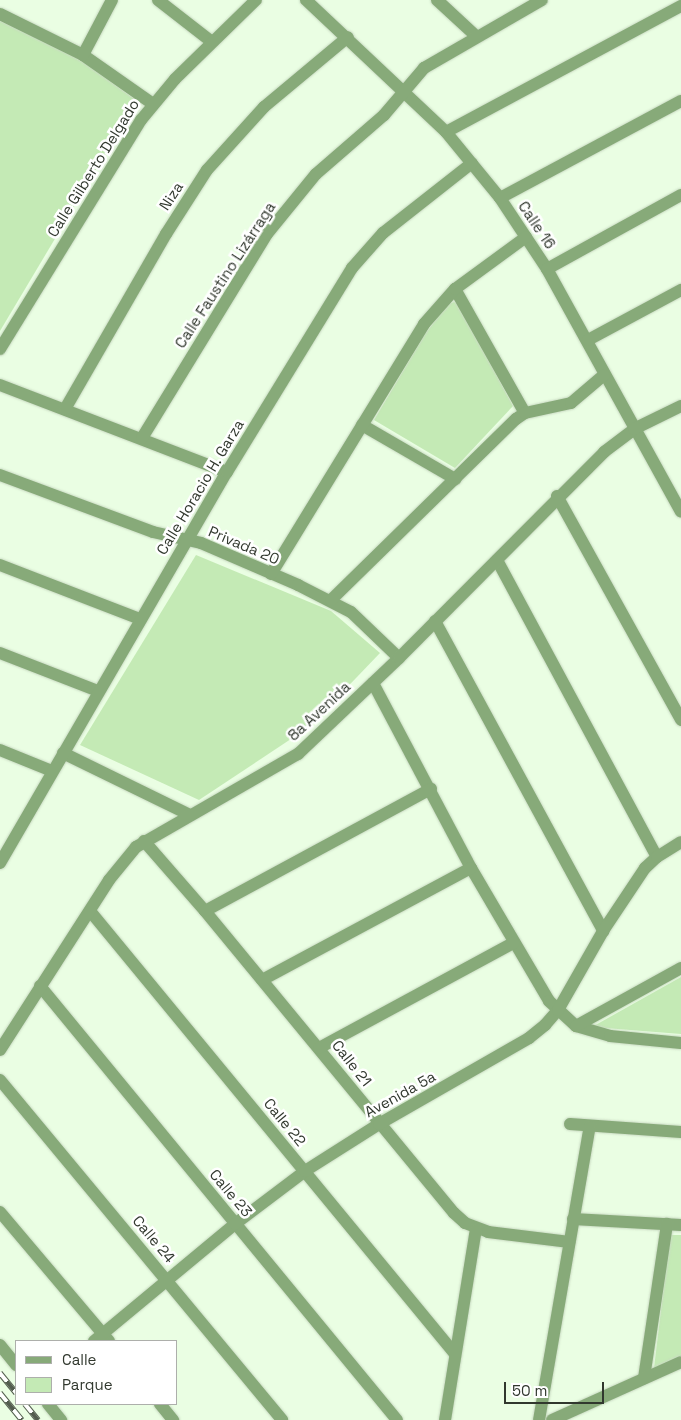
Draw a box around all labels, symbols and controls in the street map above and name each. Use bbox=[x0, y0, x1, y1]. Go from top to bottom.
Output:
street label: Calle Gilberto Delgado bbox=[43, 96, 143, 240]
street label: Niza bbox=[155, 179, 187, 213]
street label: Calle 16 bbox=[514, 198, 560, 252]
street label: Calle Faustino Lizárraga bbox=[171, 199, 279, 351]
street label: Calle Horacio H. Garza bbox=[152, 416, 248, 558]
street label: Privada 20 bbox=[206, 522, 282, 568]
street label: 8a Avenida bbox=[284, 678, 354, 744]
street label: Calle 21 bbox=[328, 1036, 376, 1090]
street label: Avenida 5a bbox=[361, 1067, 439, 1121]
street label: Calle 22 bbox=[260, 1094, 310, 1150]
street label: Calle 23 bbox=[206, 1166, 256, 1220]
street label: Calle 24 bbox=[129, 1212, 179, 1266]
legend bbox=[15, 1340, 178, 1405]
text: Calle bbox=[62, 1350, 97, 1369]
scale bar bbox=[506, 1372, 606, 1404]
text: Parque bbox=[62, 1375, 113, 1394]
text: 50 m bbox=[512, 1381, 547, 1400]

